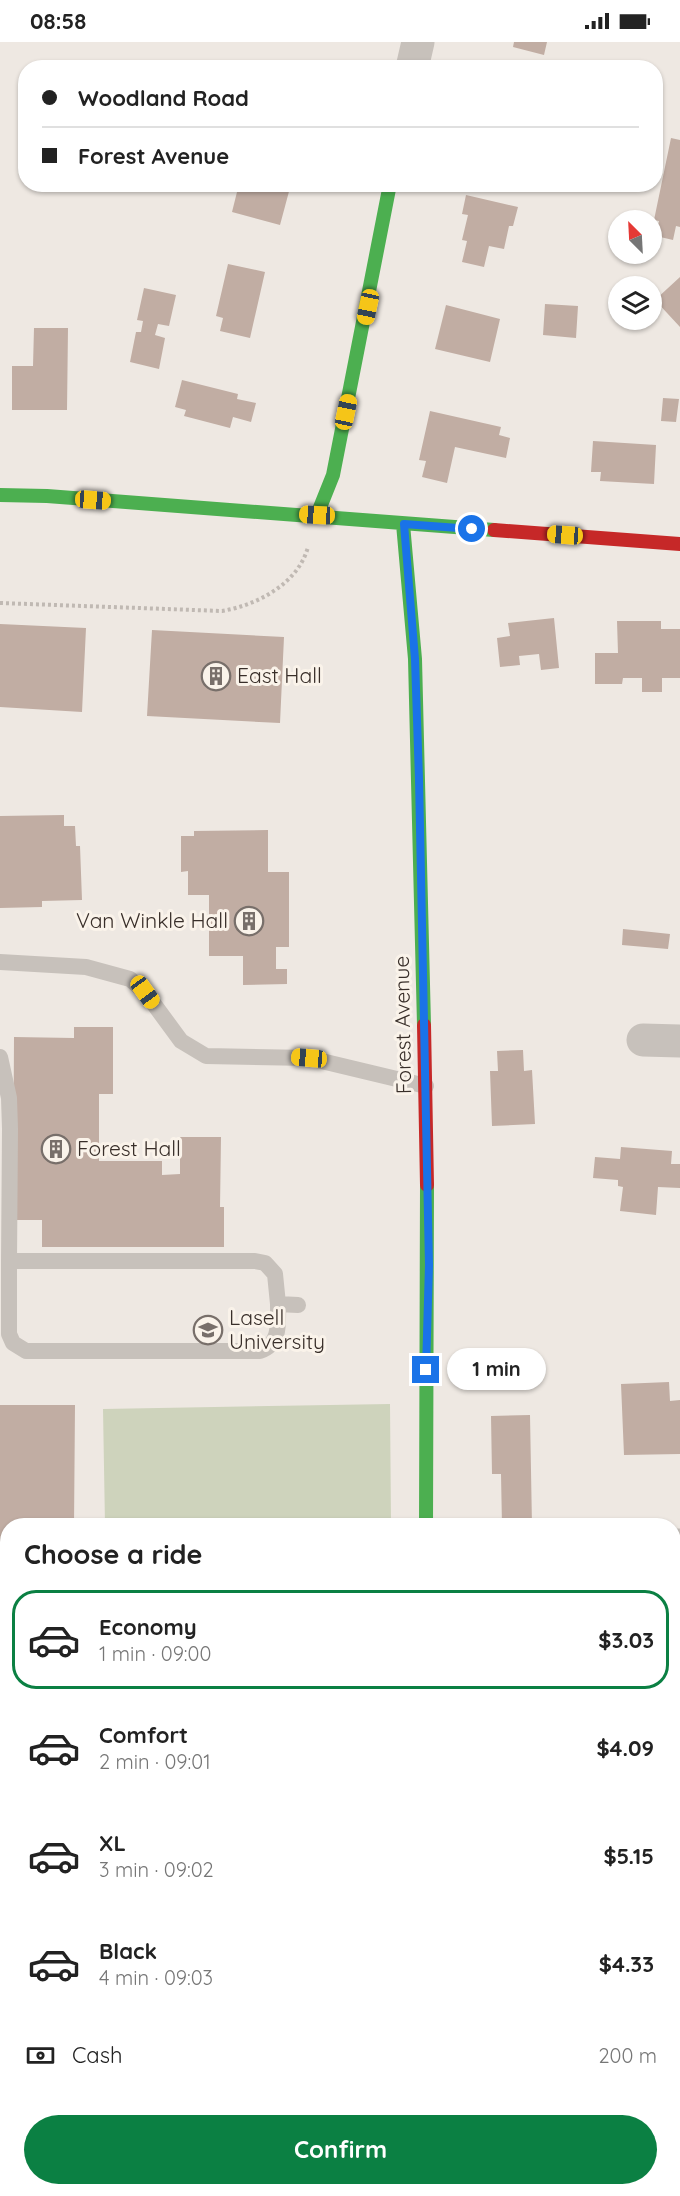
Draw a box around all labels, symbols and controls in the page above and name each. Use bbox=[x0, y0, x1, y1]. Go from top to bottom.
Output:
text: 08:58 bbox=[30, 7, 86, 35]
text: Woodland Road bbox=[78, 84, 249, 112]
text: Forest Avenue bbox=[78, 142, 229, 170]
north arrow bbox=[608, 210, 662, 264]
map controls bbox=[608, 210, 662, 330]
button: layers bbox=[608, 276, 662, 330]
car bbox=[355, 288, 381, 326]
car bbox=[333, 393, 359, 431]
car bbox=[74, 490, 112, 510]
car bbox=[299, 505, 335, 525]
route start bbox=[458, 515, 485, 542]
car bbox=[546, 525, 584, 545]
building icon: East Hall bbox=[200, 660, 232, 692]
place label: East Hall bbox=[237, 662, 322, 688]
building icon: Van Winkle Hall bbox=[233, 905, 265, 937]
place label: Van Winkle Hall bbox=[76, 907, 228, 933]
street label: Forest Avenue bbox=[388, 956, 416, 1094]
car bbox=[127, 972, 163, 1012]
car bbox=[290, 1047, 328, 1069]
building icon: Forest Hall bbox=[40, 1133, 72, 1165]
place label: Forest Hall bbox=[77, 1135, 181, 1161]
place label: Lasell University bbox=[229, 1304, 325, 1354]
school or university icon: Lasell University bbox=[192, 1314, 224, 1346]
callout: 1 min bbox=[447, 1349, 546, 1391]
route end bbox=[412, 1356, 439, 1383]
text: 1 min bbox=[472, 1356, 521, 1381]
text: Choose a ride bbox=[24, 1537, 202, 1571]
icon: car bbox=[27, 1613, 81, 1667]
text: Economy bbox=[99, 1613, 197, 1641]
text: $3.03 bbox=[598, 1626, 654, 1654]
text: 1 min · 09:00 bbox=[99, 1641, 211, 1666]
icon: car bbox=[27, 1721, 81, 1775]
text: Comfort bbox=[99, 1721, 188, 1749]
text: $4.09 bbox=[596, 1734, 654, 1762]
text: 2 min · 09:01 bbox=[99, 1749, 211, 1774]
icon: car bbox=[27, 1829, 81, 1883]
text: XL bbox=[99, 1829, 126, 1857]
text: $5.15 bbox=[603, 1842, 654, 1870]
text: 3 min · 09:02 bbox=[99, 1857, 214, 1882]
icon: car bbox=[27, 1937, 81, 1991]
text: Black bbox=[99, 1937, 157, 1965]
text: $4.33 bbox=[599, 1950, 654, 1978]
text: 4 min · 09:03 bbox=[99, 1965, 213, 1990]
icon: cash bbox=[24, 2039, 57, 2072]
text: Cash bbox=[72, 2041, 123, 2069]
text: 200 m bbox=[598, 2043, 657, 2068]
button: Confirm bbox=[24, 2115, 657, 2184]

